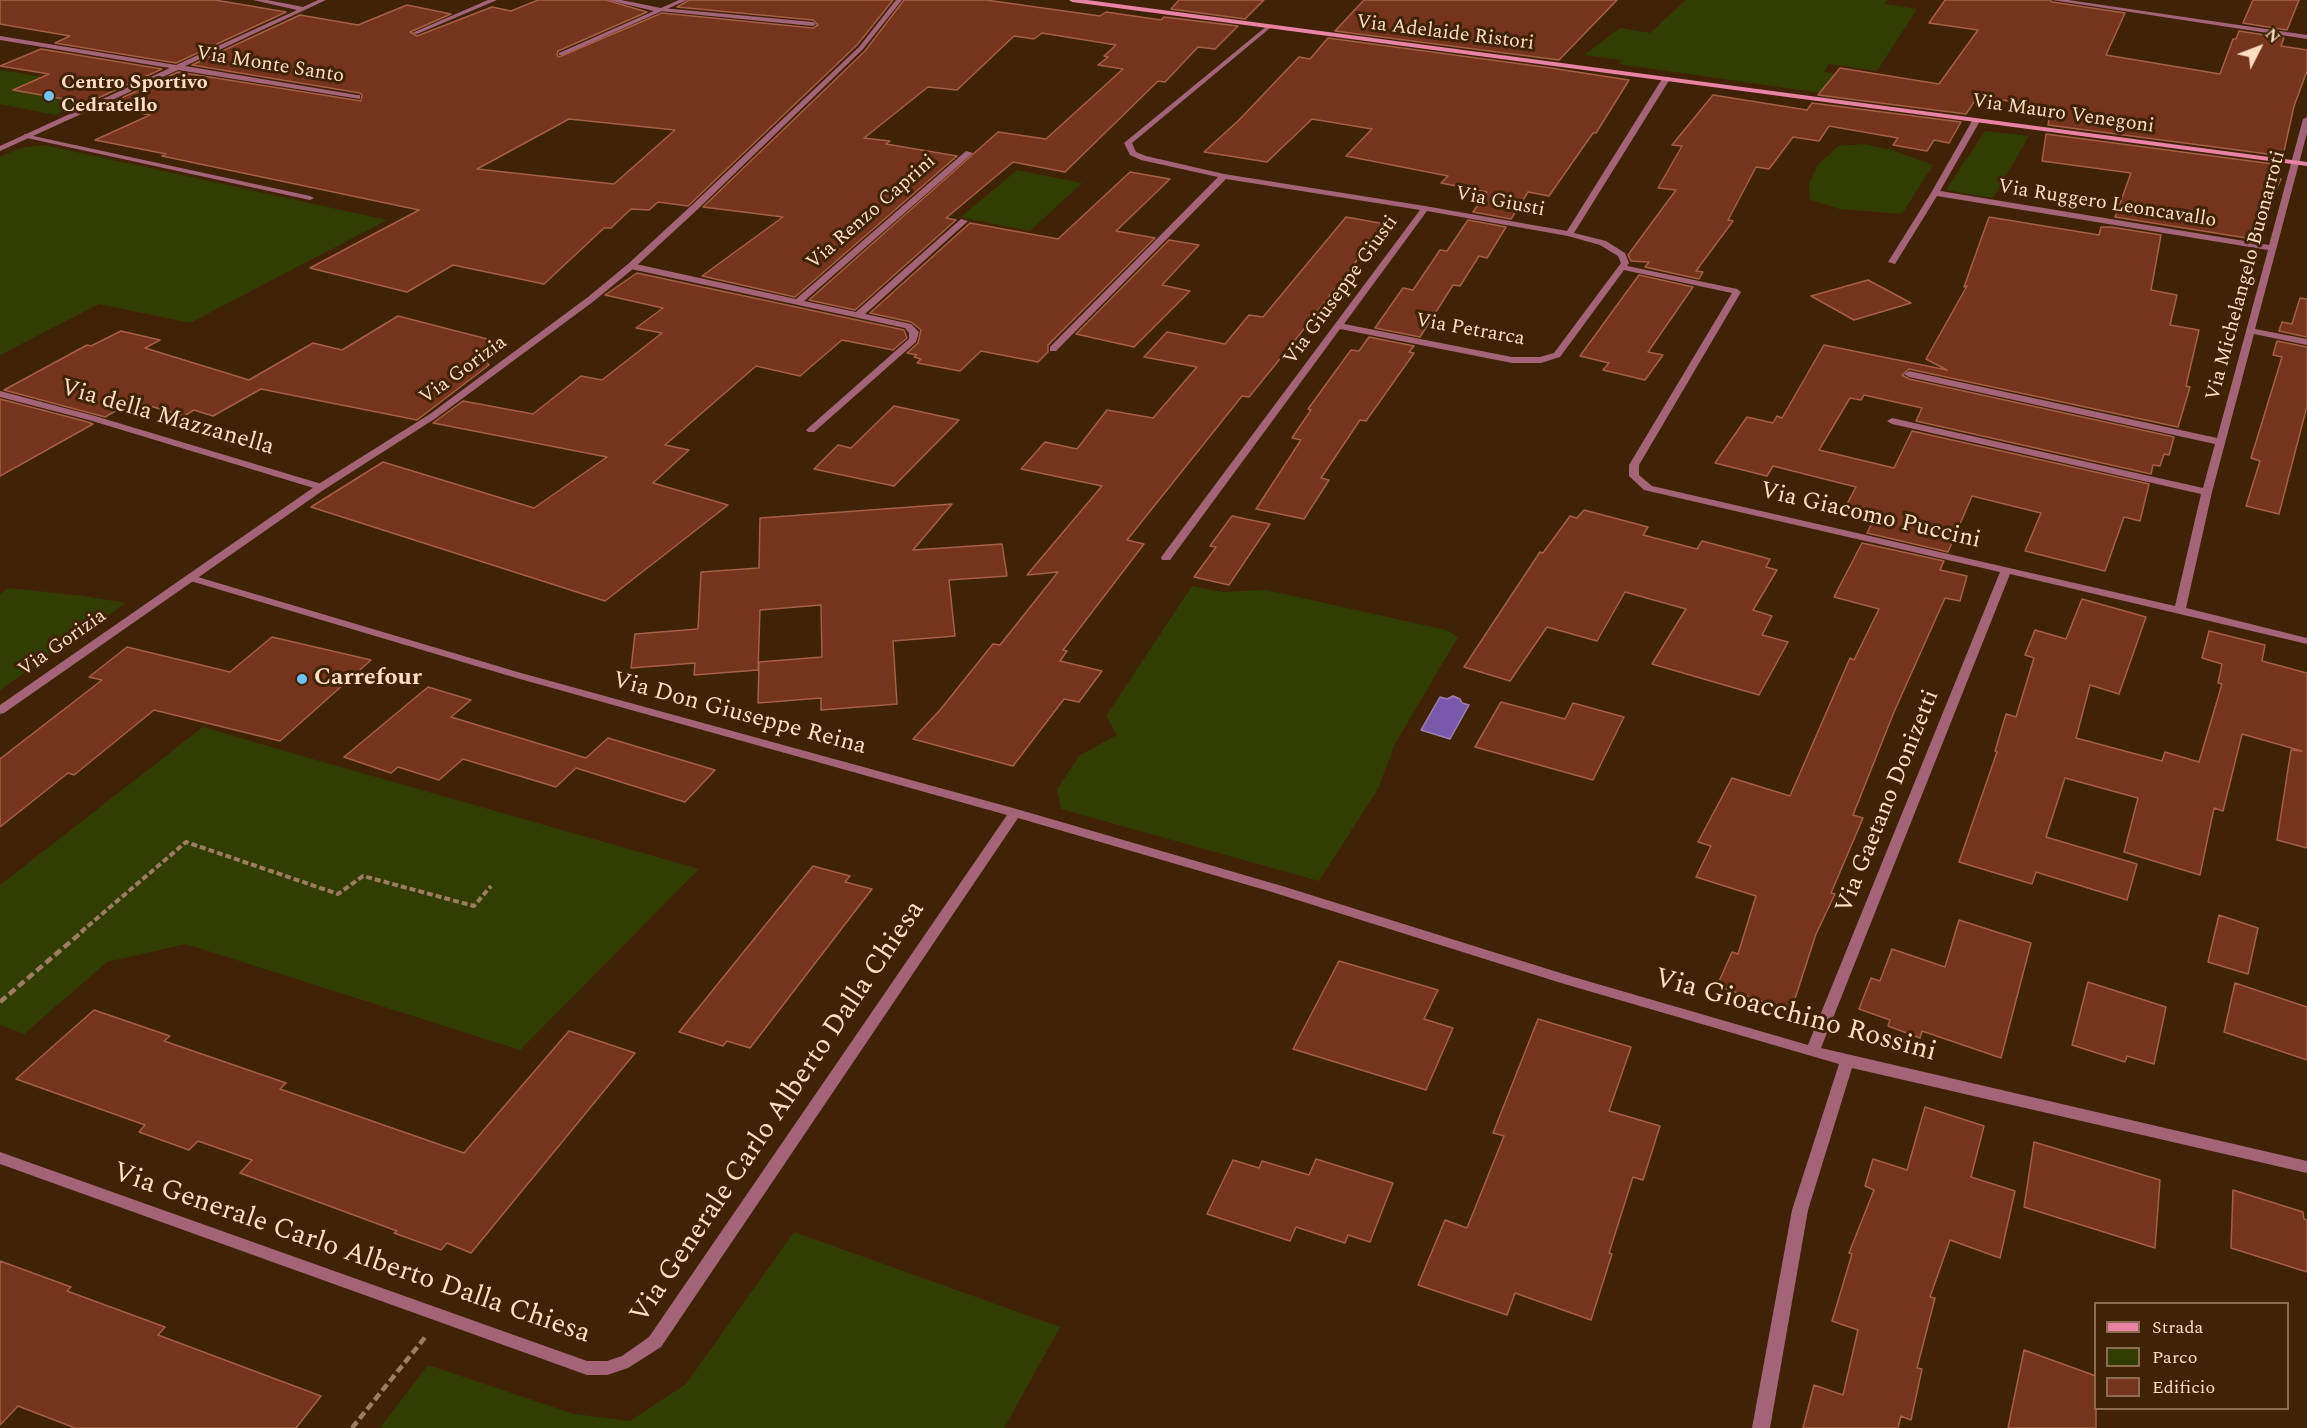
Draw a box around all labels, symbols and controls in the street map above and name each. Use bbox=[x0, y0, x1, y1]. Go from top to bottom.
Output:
street label: Via Adelaide Ristori bbox=[1355, 11, 1535, 57]
north arrow bbox=[2229, 18, 2289, 78]
text: N bbox=[2259, 23, 2286, 49]
street label: Via Monte Santo bbox=[194, 42, 346, 90]
place label: Centro Sportivo Cedratello bbox=[61, 72, 208, 119]
marker: Centro Sportivo Cedratello bbox=[42, 89, 56, 103]
street label: Via Mauro Venegoni bbox=[1970, 90, 2156, 140]
street label: Via Michelangelo Buonarroti bbox=[2202, 148, 2292, 404]
street label: Via Renzo Caprini bbox=[803, 150, 941, 276]
street label: Via Ruggero Leoncavallo bbox=[1996, 176, 2218, 234]
street label: Via Giusti bbox=[1453, 183, 1547, 223]
street label: Via Giuseppe Giusti bbox=[1280, 212, 1404, 370]
street label: Via Petrarca bbox=[1414, 310, 1526, 352]
street label: Via Gorizia bbox=[416, 331, 512, 411]
street label: Via della Mazzanella bbox=[57, 375, 277, 463]
street label: Via Giacomo Puccini bbox=[1757, 478, 1983, 556]
street label: Via Gorizia bbox=[14, 605, 112, 683]
place label: Carrefour bbox=[314, 665, 422, 693]
street label: Via Don Giuseppe Reina bbox=[609, 667, 869, 763]
marker: Carrefour bbox=[295, 672, 309, 686]
street label: Via Gaetano Donizetti bbox=[1831, 686, 1947, 918]
street label: Via Generale Carlo Alberto Dalla Chiesa bbox=[625, 895, 933, 1331]
street label: Via Gioacchino Rossini bbox=[1650, 963, 1940, 1071]
street label: Via Generale Carlo Alberto Dalla Chiesa bbox=[108, 1157, 594, 1353]
legend bbox=[2094, 1302, 2289, 1410]
text: Strada bbox=[2152, 1314, 2203, 1341]
text: Parco bbox=[2152, 1344, 2197, 1371]
text: Edificio bbox=[2152, 1374, 2215, 1401]

